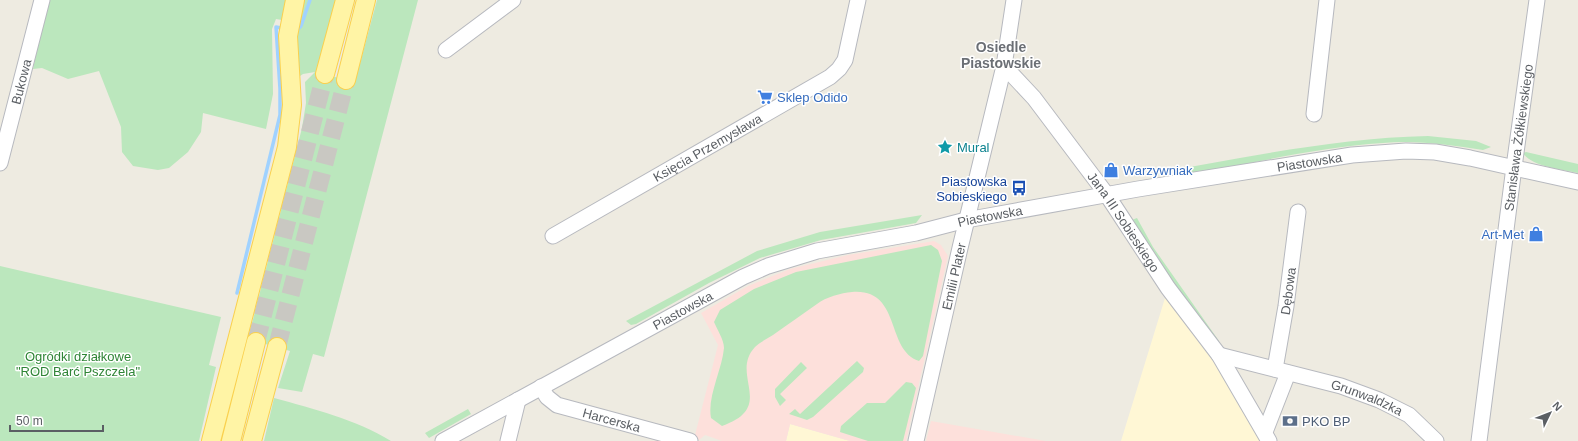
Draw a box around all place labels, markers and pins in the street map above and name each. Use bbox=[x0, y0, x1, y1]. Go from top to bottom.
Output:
supermarket icon: Sklep Odido bbox=[756, 88, 774, 106]
place label: Sklep Odido bbox=[777, 90, 848, 105]
place icon: Mural bbox=[936, 138, 954, 156]
place label: Mural bbox=[957, 140, 990, 155]
shop icon: Warzywniak bbox=[1102, 161, 1120, 179]
place label: Warzywniak bbox=[1123, 163, 1193, 178]
place label: Piastowska Sobieskiego bbox=[936, 174, 1008, 204]
bus stop icon: Piastowska Sobieskiego bbox=[1010, 179, 1028, 197]
shop icon: Art-Met bbox=[1527, 225, 1545, 243]
place label: Art-Met bbox=[1481, 227, 1524, 242]
bank icon: PKO BP bbox=[1281, 412, 1299, 430]
place label: PKO BP bbox=[1302, 414, 1350, 429]

